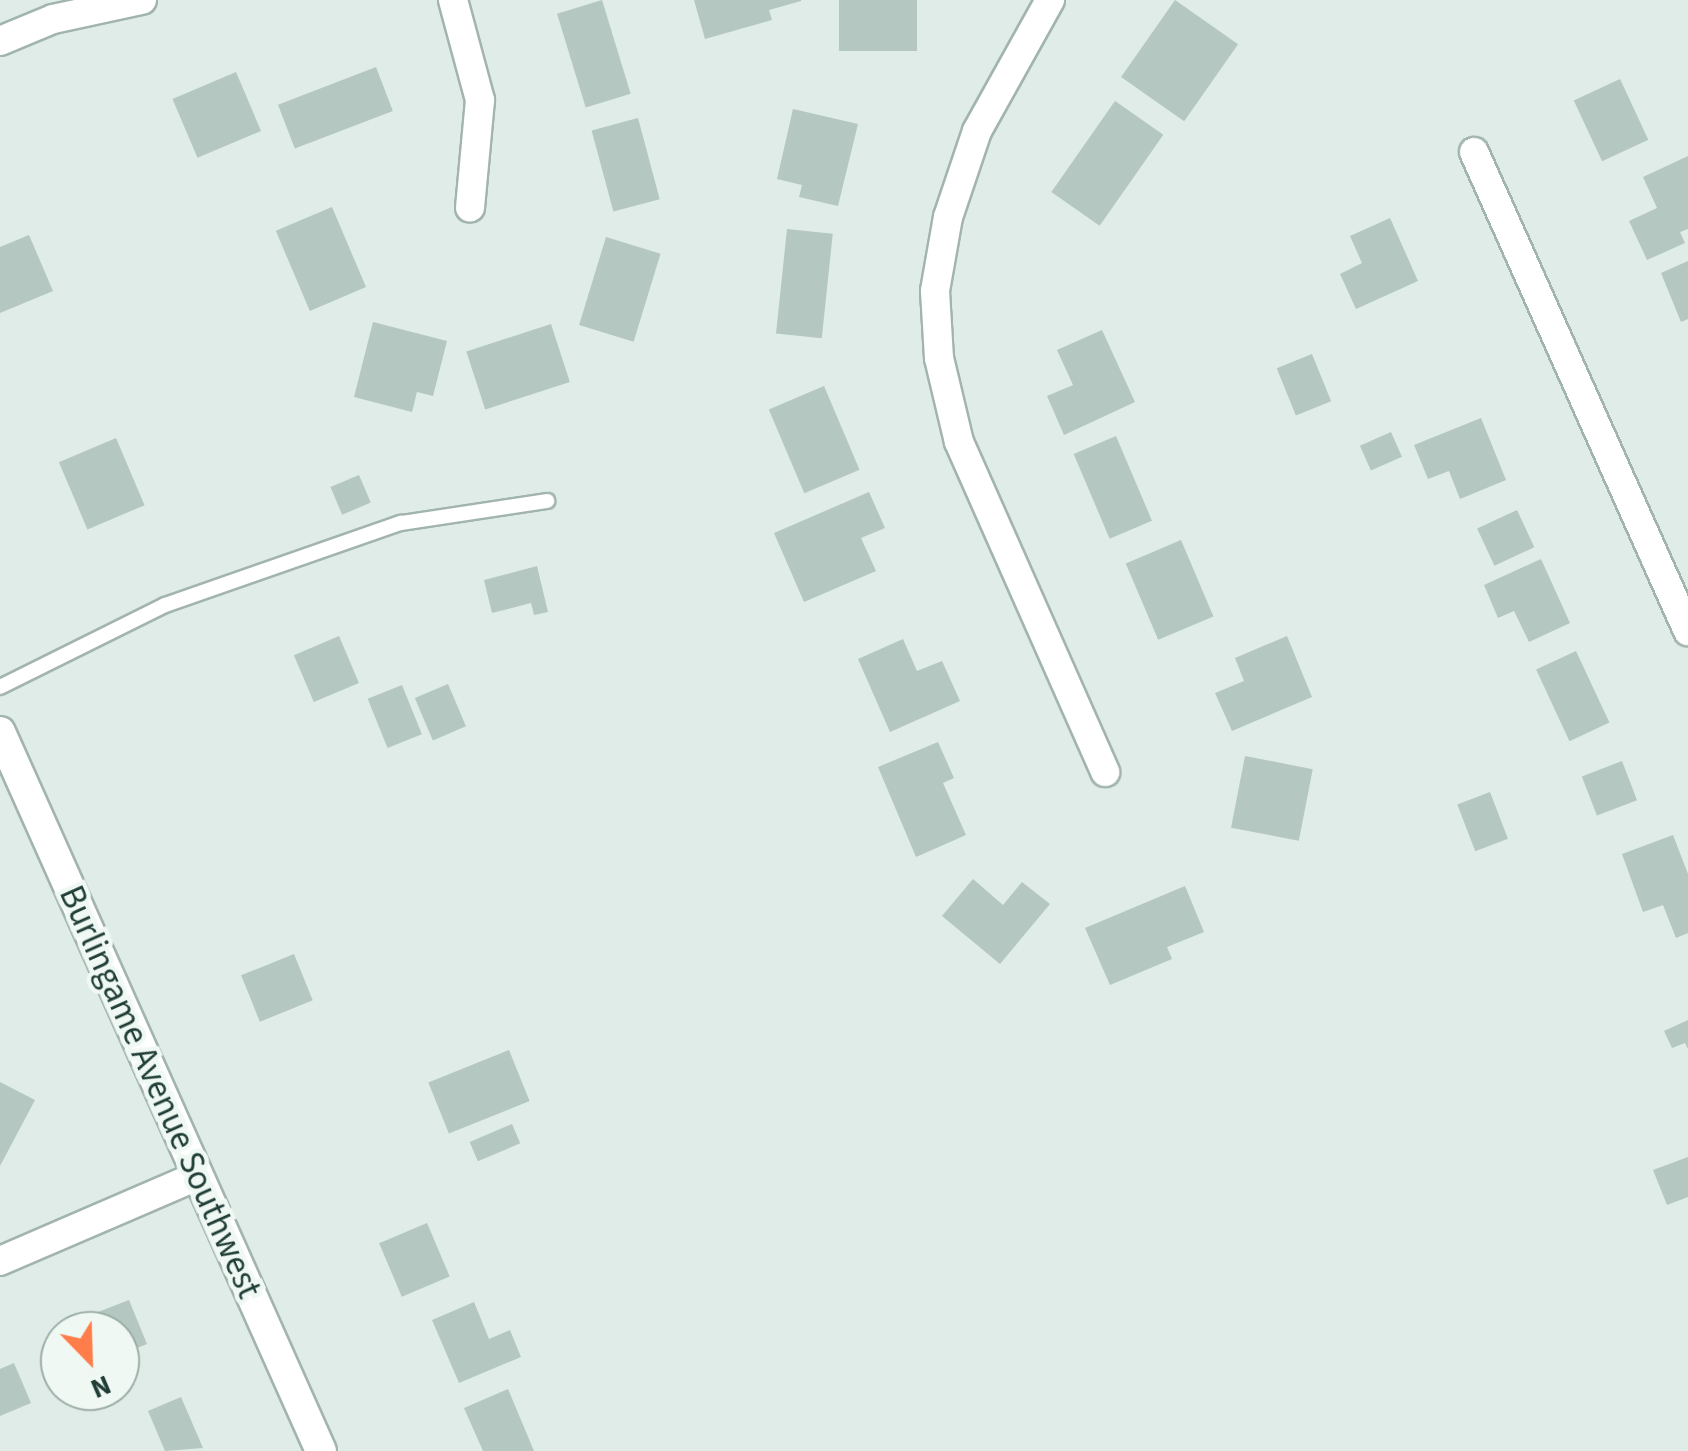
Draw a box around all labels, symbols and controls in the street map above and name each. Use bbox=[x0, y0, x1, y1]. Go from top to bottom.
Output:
street label: Burlingame Avenue Southwest bbox=[50, 879, 270, 1305]
north arrow bbox=[40, 1311, 140, 1411]
text: N bbox=[85, 1365, 117, 1409]

